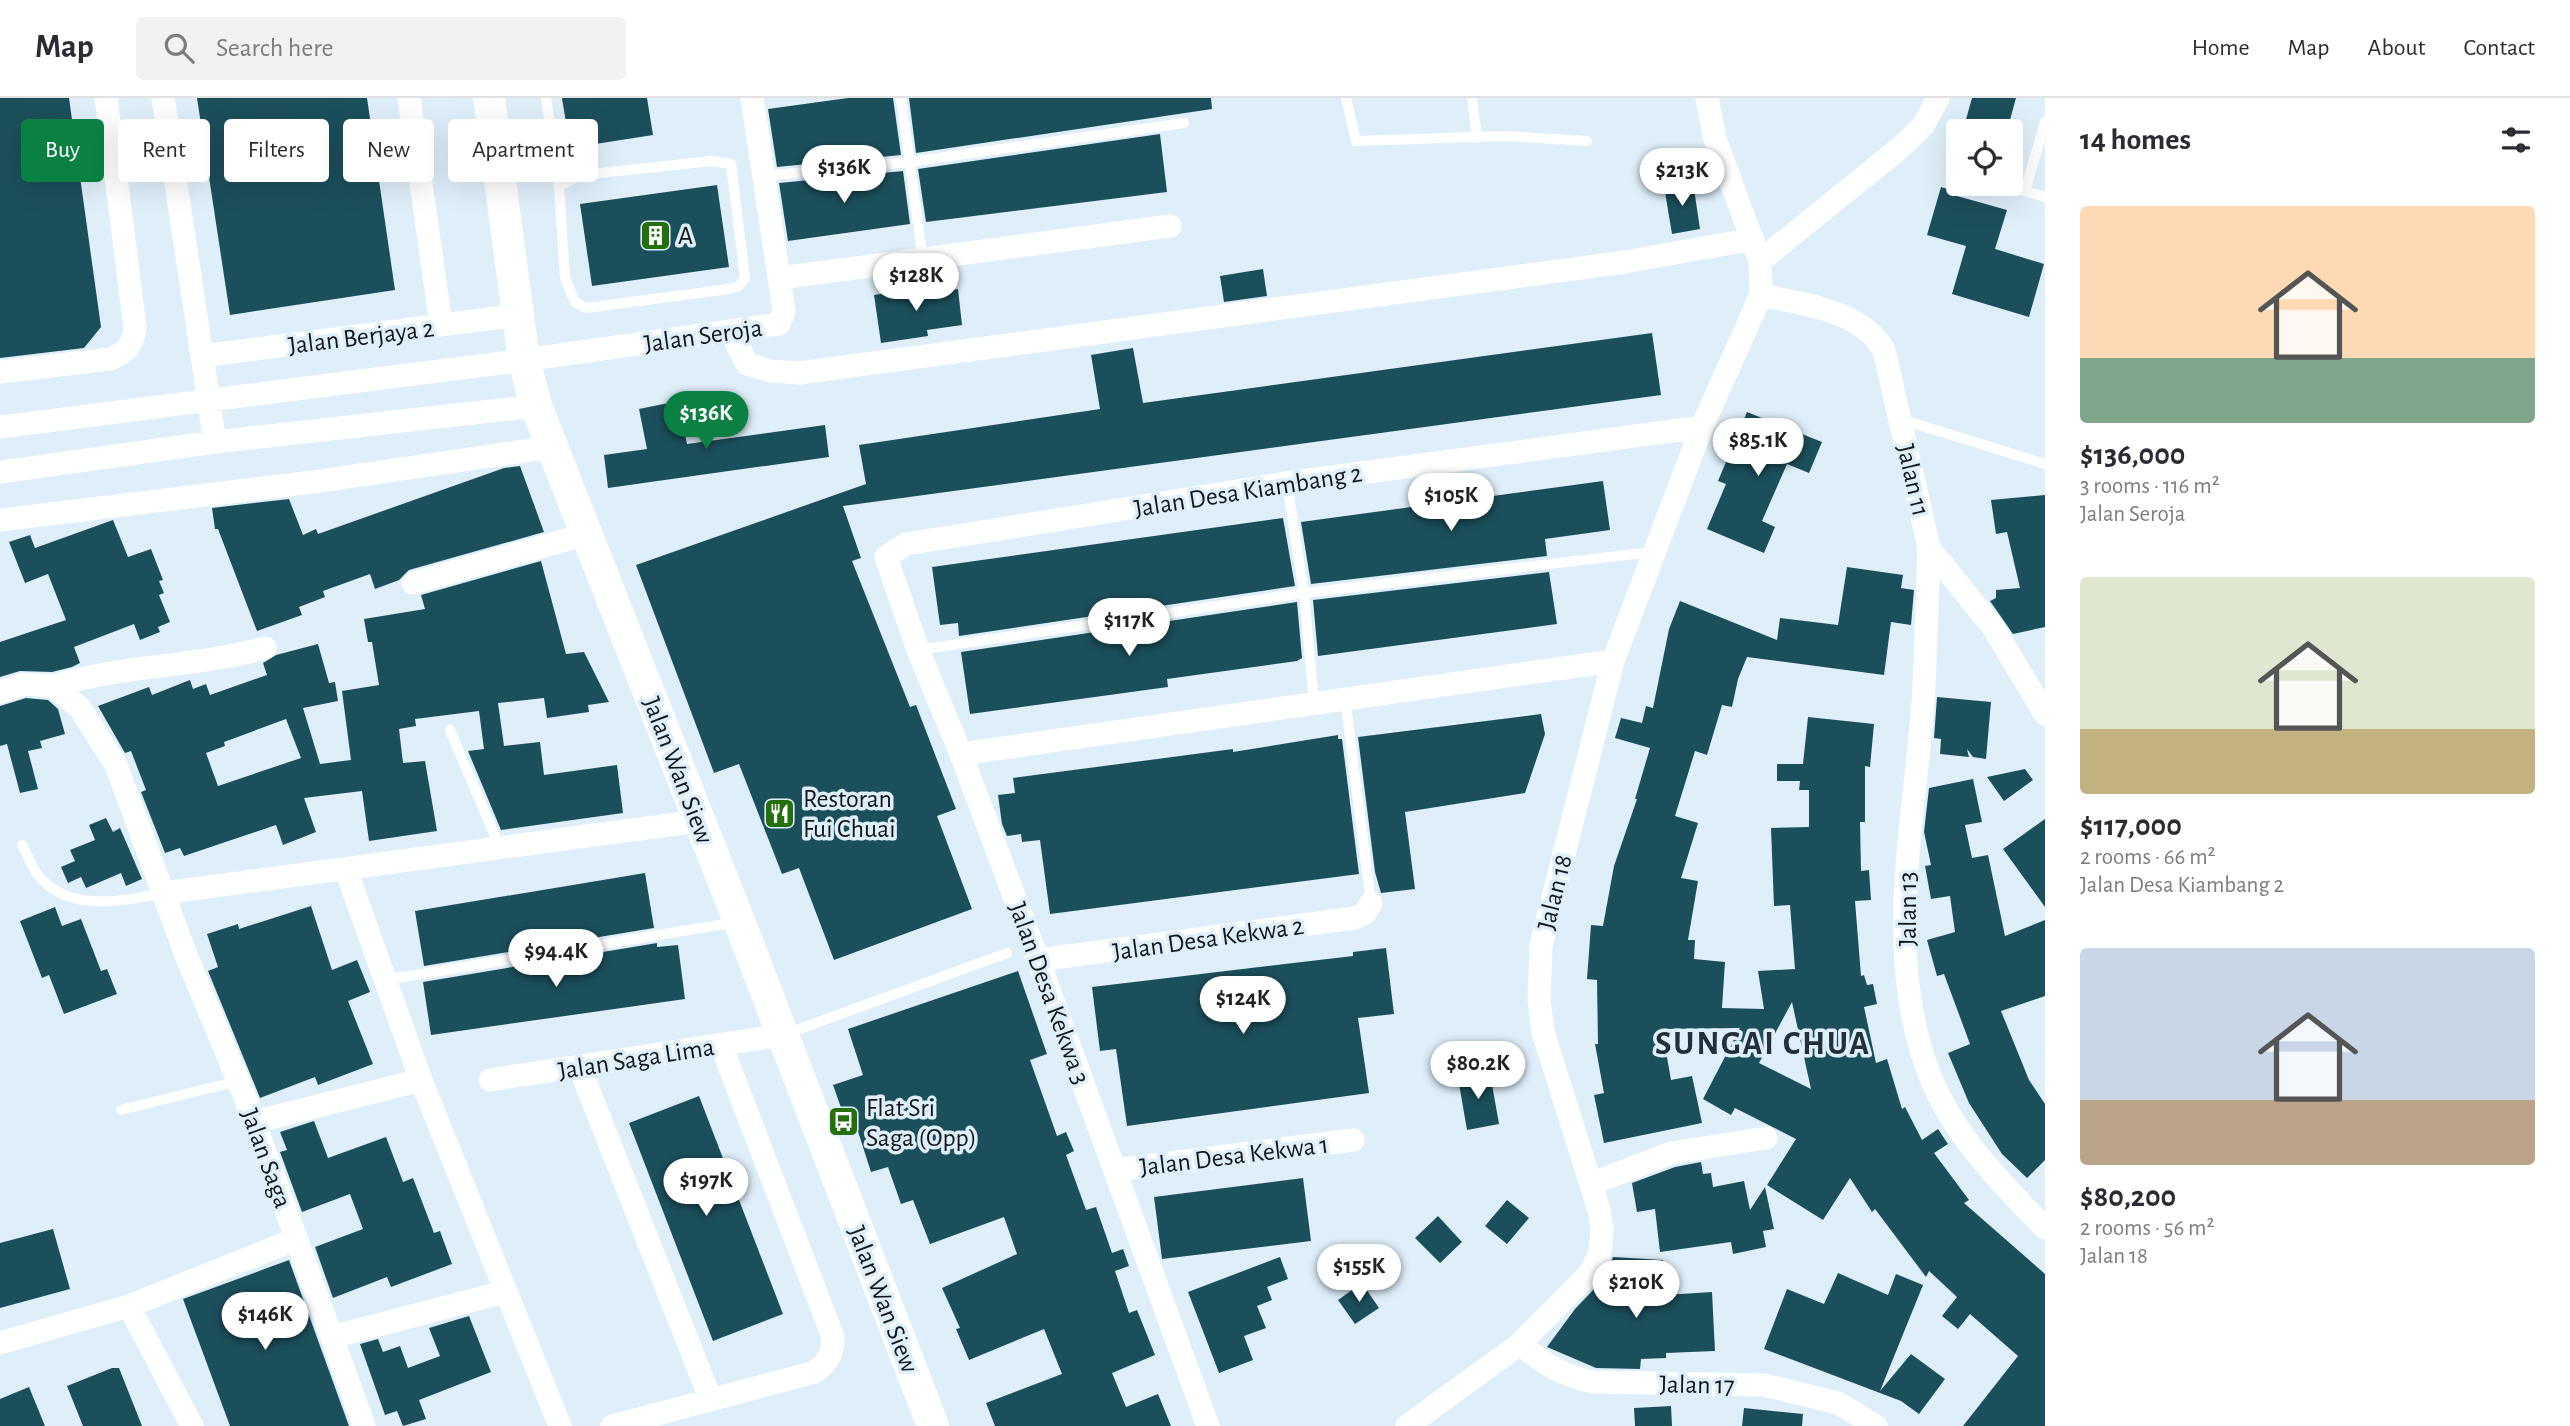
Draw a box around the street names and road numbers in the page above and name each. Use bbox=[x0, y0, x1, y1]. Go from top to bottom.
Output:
street label: Jalan Berjaya 2 bbox=[287, 315, 436, 359]
street label: Jalan Seroja bbox=[642, 315, 764, 357]
street label: Jalan 11 bbox=[1892, 442, 1934, 519]
street label: Jalan Desa Kiambang 2 bbox=[1132, 460, 1364, 522]
street label: Jalan Wan Siew bbox=[638, 693, 718, 848]
street label: Jalan 18 bbox=[1533, 852, 1577, 933]
street label: Jalan 13 bbox=[1895, 871, 1921, 947]
street label: Jalan Desa Kekwa 3 bbox=[1004, 899, 1094, 1088]
street label: Jalan Desa Kekwa 2 bbox=[1111, 913, 1306, 965]
street label: Jalan Saga Lima bbox=[556, 1034, 716, 1084]
street label: Jalan Saga bbox=[236, 1105, 296, 1211]
street label: Jalan Desa Kekwa 1 bbox=[1138, 1132, 1330, 1180]
street label: Jalan Wan Siew bbox=[843, 1222, 923, 1377]
street label: Jalan 17 bbox=[1659, 1371, 1735, 1399]

